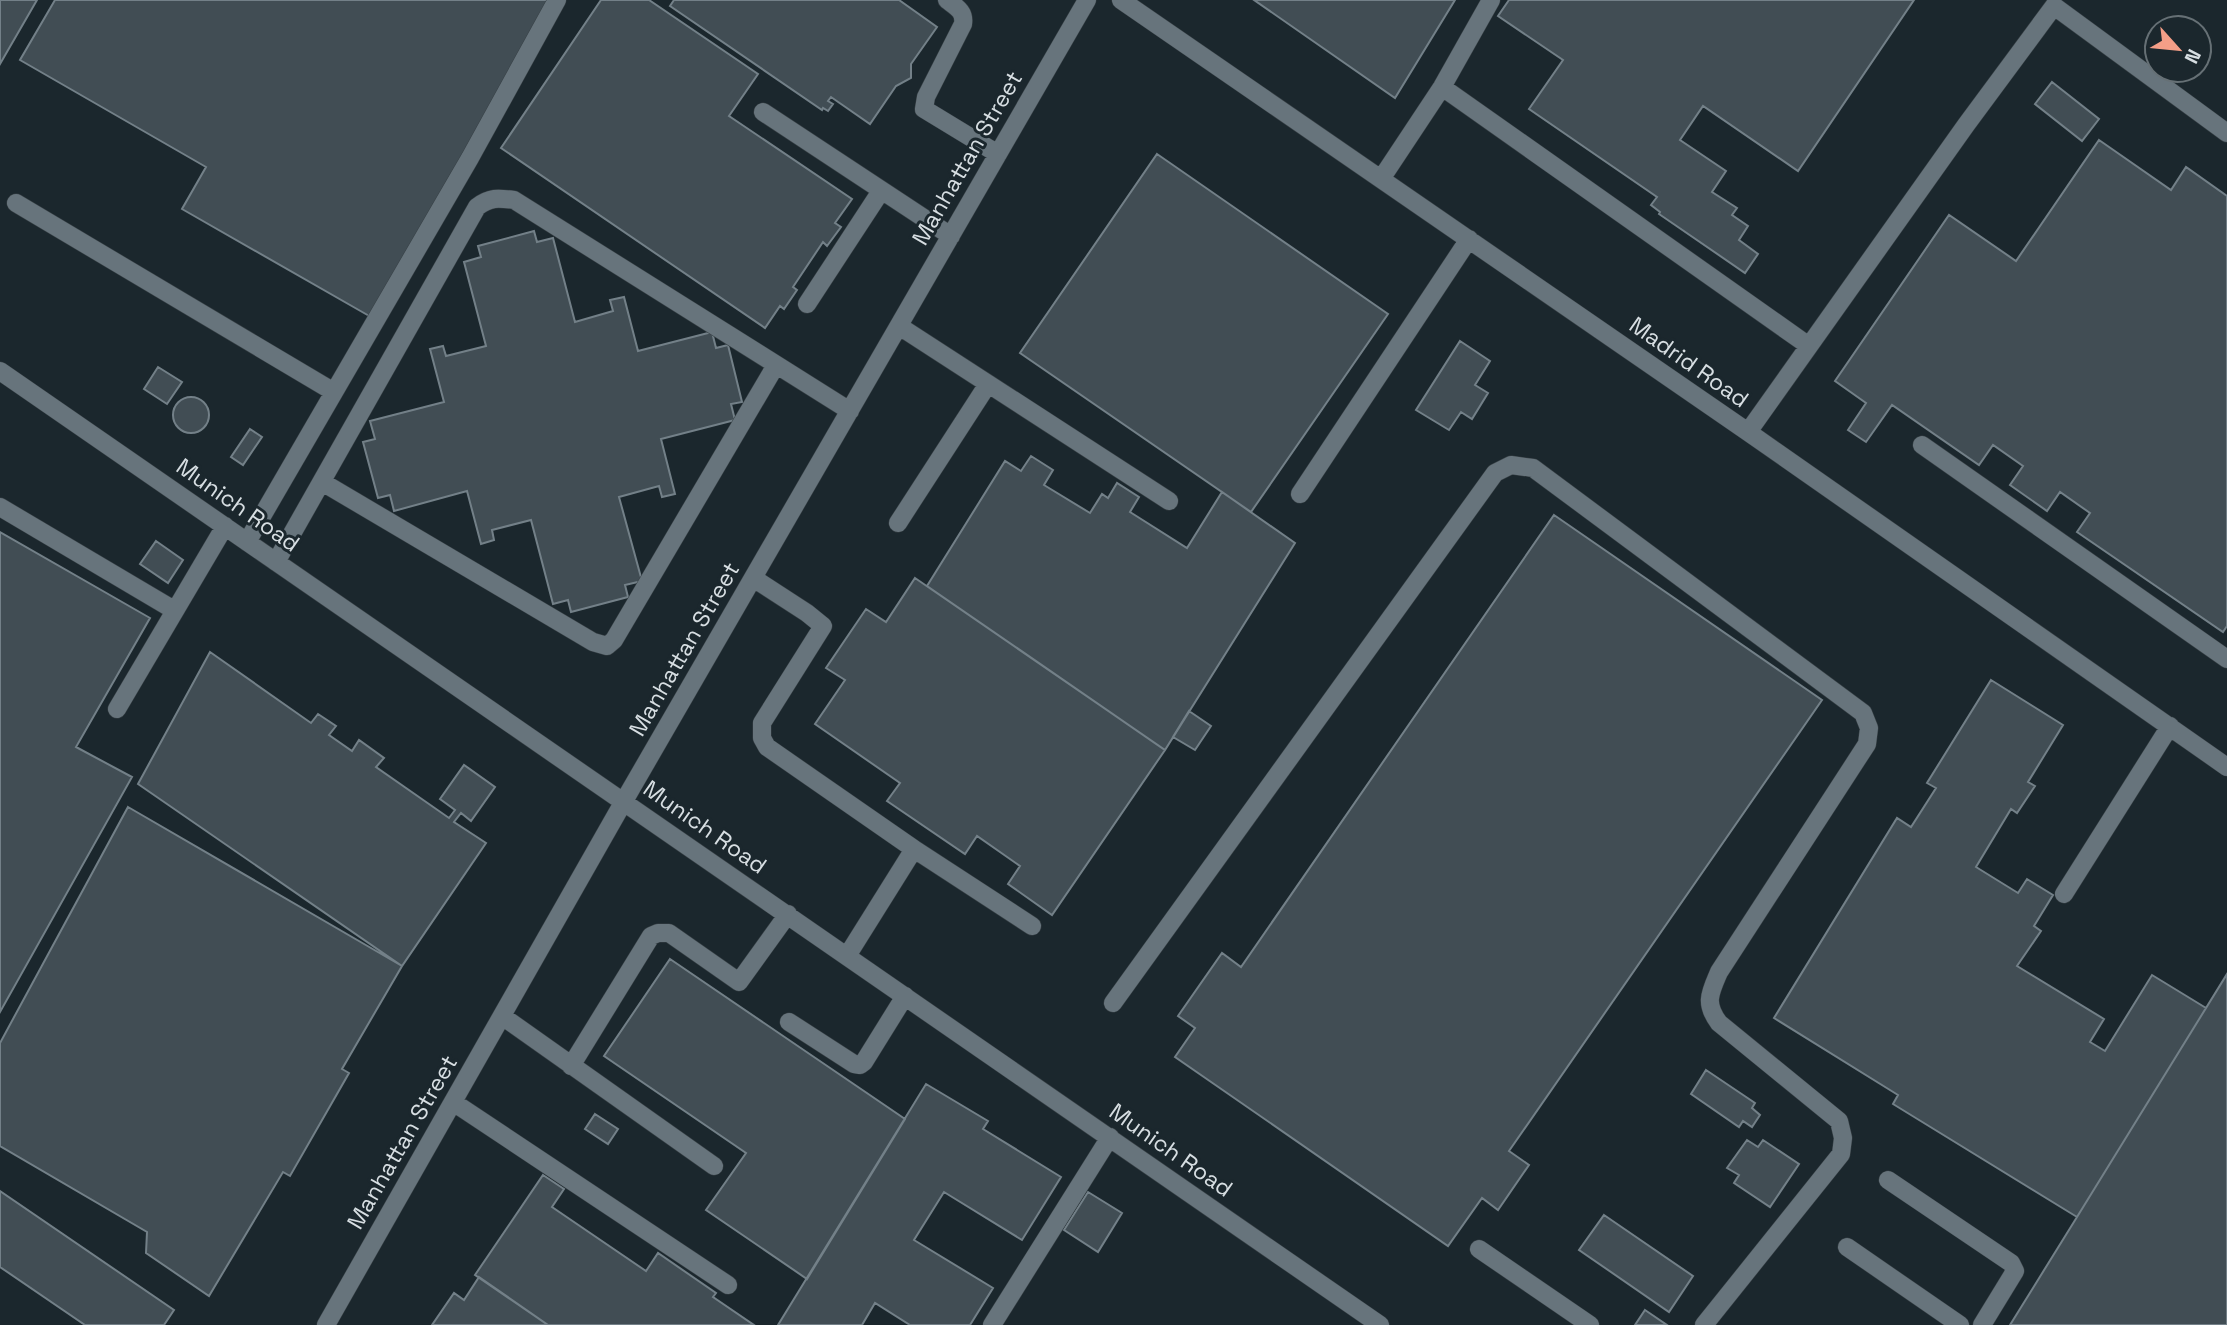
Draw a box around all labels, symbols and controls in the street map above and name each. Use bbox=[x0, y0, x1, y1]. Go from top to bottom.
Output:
north arrow bbox=[2143, 14, 2213, 84]
text: N bbox=[2179, 45, 2207, 68]
street label: Manhattan Street bbox=[905, 66, 1029, 250]
street label: Madrid Road bbox=[1623, 310, 1755, 414]
street label: Munich Road bbox=[170, 451, 306, 559]
street label: Manhattan Street bbox=[622, 557, 746, 741]
street label: Munich Road bbox=[637, 773, 773, 881]
street label: Manhattan Street bbox=[340, 1050, 464, 1234]
street label: Munich Road bbox=[1103, 1096, 1239, 1204]

